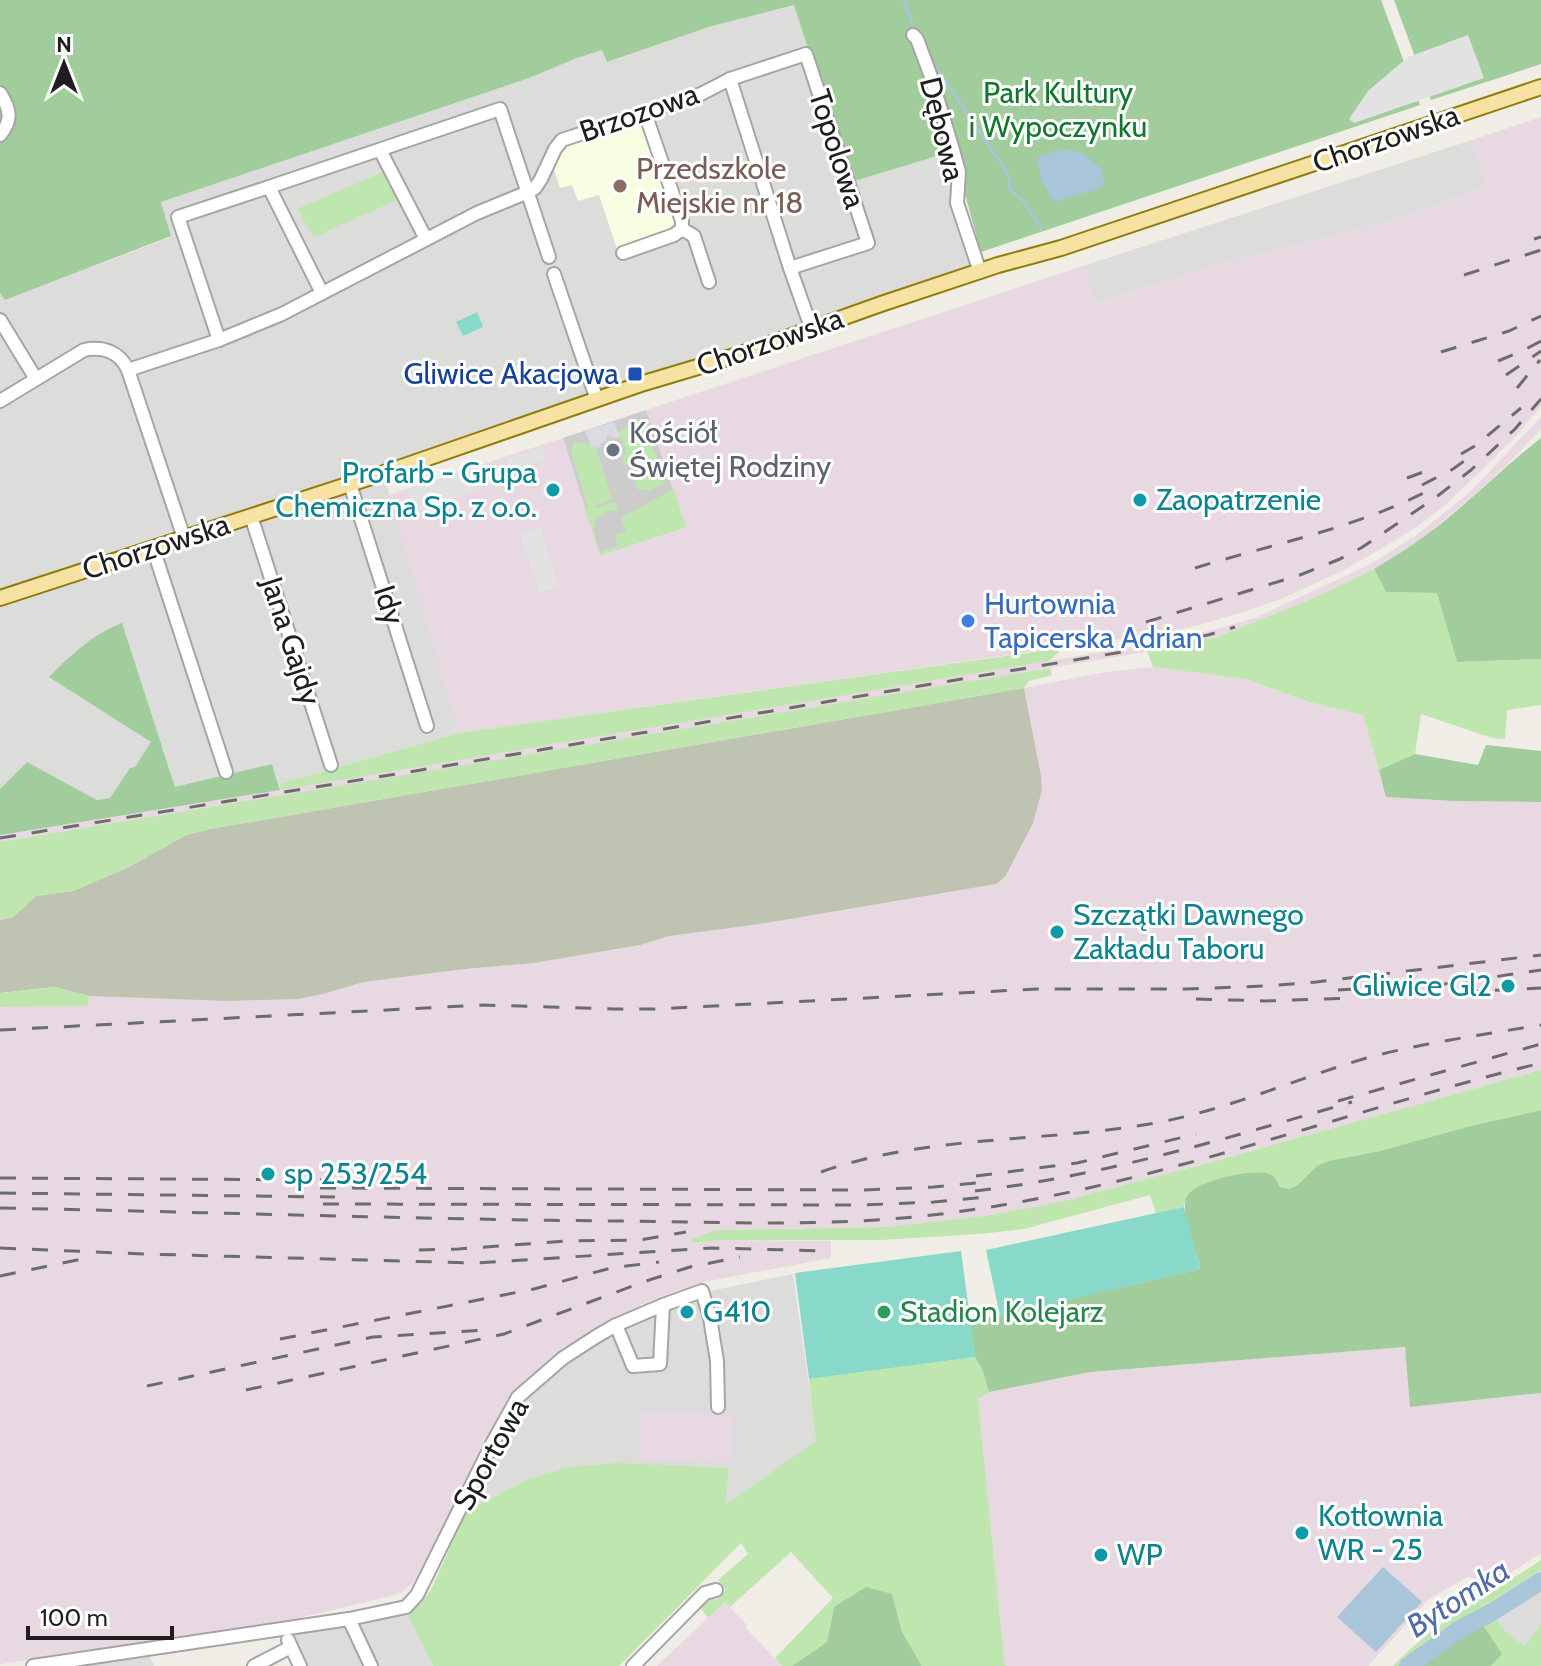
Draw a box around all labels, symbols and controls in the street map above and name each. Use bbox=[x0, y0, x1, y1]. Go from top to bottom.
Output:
north arrow bbox=[24, 24, 104, 104]
text: N bbox=[56, 31, 72, 58]
street label: Dębowa bbox=[912, 73, 973, 185]
park label: Park Kultury i Wypoczynku bbox=[969, 74, 1147, 145]
street label: Brzozowa bbox=[574, 75, 704, 150]
street label: Topolowa bbox=[801, 85, 874, 213]
street label: Chorzowska bbox=[1308, 96, 1465, 181]
place label: Przedszkole Miejskie nr 18 bbox=[636, 150, 803, 221]
marker: Przedszkole Miejskie nr 18 bbox=[611, 177, 629, 195]
street label: Chorzowska bbox=[692, 299, 849, 384]
place label: Gliwice Akacjowa bbox=[403, 355, 620, 392]
marker: Gliwice Akacjowa bbox=[626, 365, 644, 383]
place label: Kościół Świętej Rodziny bbox=[629, 414, 831, 485]
marker: Kościół Świętej Rodziny bbox=[604, 441, 622, 459]
place label: Profarb - Grupa Chemiczna Sp. z o.o. bbox=[275, 454, 538, 525]
marker: Profarb - Grupa Chemiczna Sp. z o.o. bbox=[544, 481, 562, 499]
place label: Zaopatrzenie bbox=[1156, 481, 1321, 518]
marker: Zaopatrzenie bbox=[1131, 491, 1149, 509]
street label: Chorzowska bbox=[77, 505, 235, 588]
street label: Jana Gajdy bbox=[253, 571, 330, 710]
street label: Idy bbox=[366, 581, 413, 629]
place label: Hurtownia Tapicerska Adrian bbox=[984, 585, 1203, 656]
marker: Hurtownia Tapicerska Adrian bbox=[959, 612, 977, 630]
place label: Szczątki Dawnego Zakładu Taboru bbox=[1073, 896, 1304, 967]
marker: Szczątki Dawnego Zakładu Taboru bbox=[1048, 923, 1066, 941]
place label: Gliwice Gl2 bbox=[1352, 967, 1492, 1004]
marker: Gliwice Gl2 bbox=[1499, 977, 1517, 995]
place label: sp 253/254 bbox=[284, 1155, 427, 1192]
marker: sp 253/254 bbox=[259, 1165, 277, 1183]
place label: G410 bbox=[703, 1293, 771, 1330]
place label: Stadion Kolejarz bbox=[900, 1293, 1104, 1330]
marker: G410 bbox=[678, 1303, 696, 1321]
marker: Stadion Kolejarz bbox=[875, 1303, 893, 1321]
street label: Sportowa bbox=[445, 1391, 537, 1516]
place label: Kotłownia WR - 25 bbox=[1318, 1497, 1444, 1568]
marker: Kotłownia WR - 25 bbox=[1293, 1524, 1311, 1542]
place label: WP bbox=[1117, 1536, 1163, 1573]
marker: WP bbox=[1092, 1546, 1110, 1564]
water label: Bytomka bbox=[1399, 1550, 1517, 1645]
scale bar bbox=[28, 1590, 172, 1640]
text: 100 m bbox=[40, 1603, 108, 1632]

